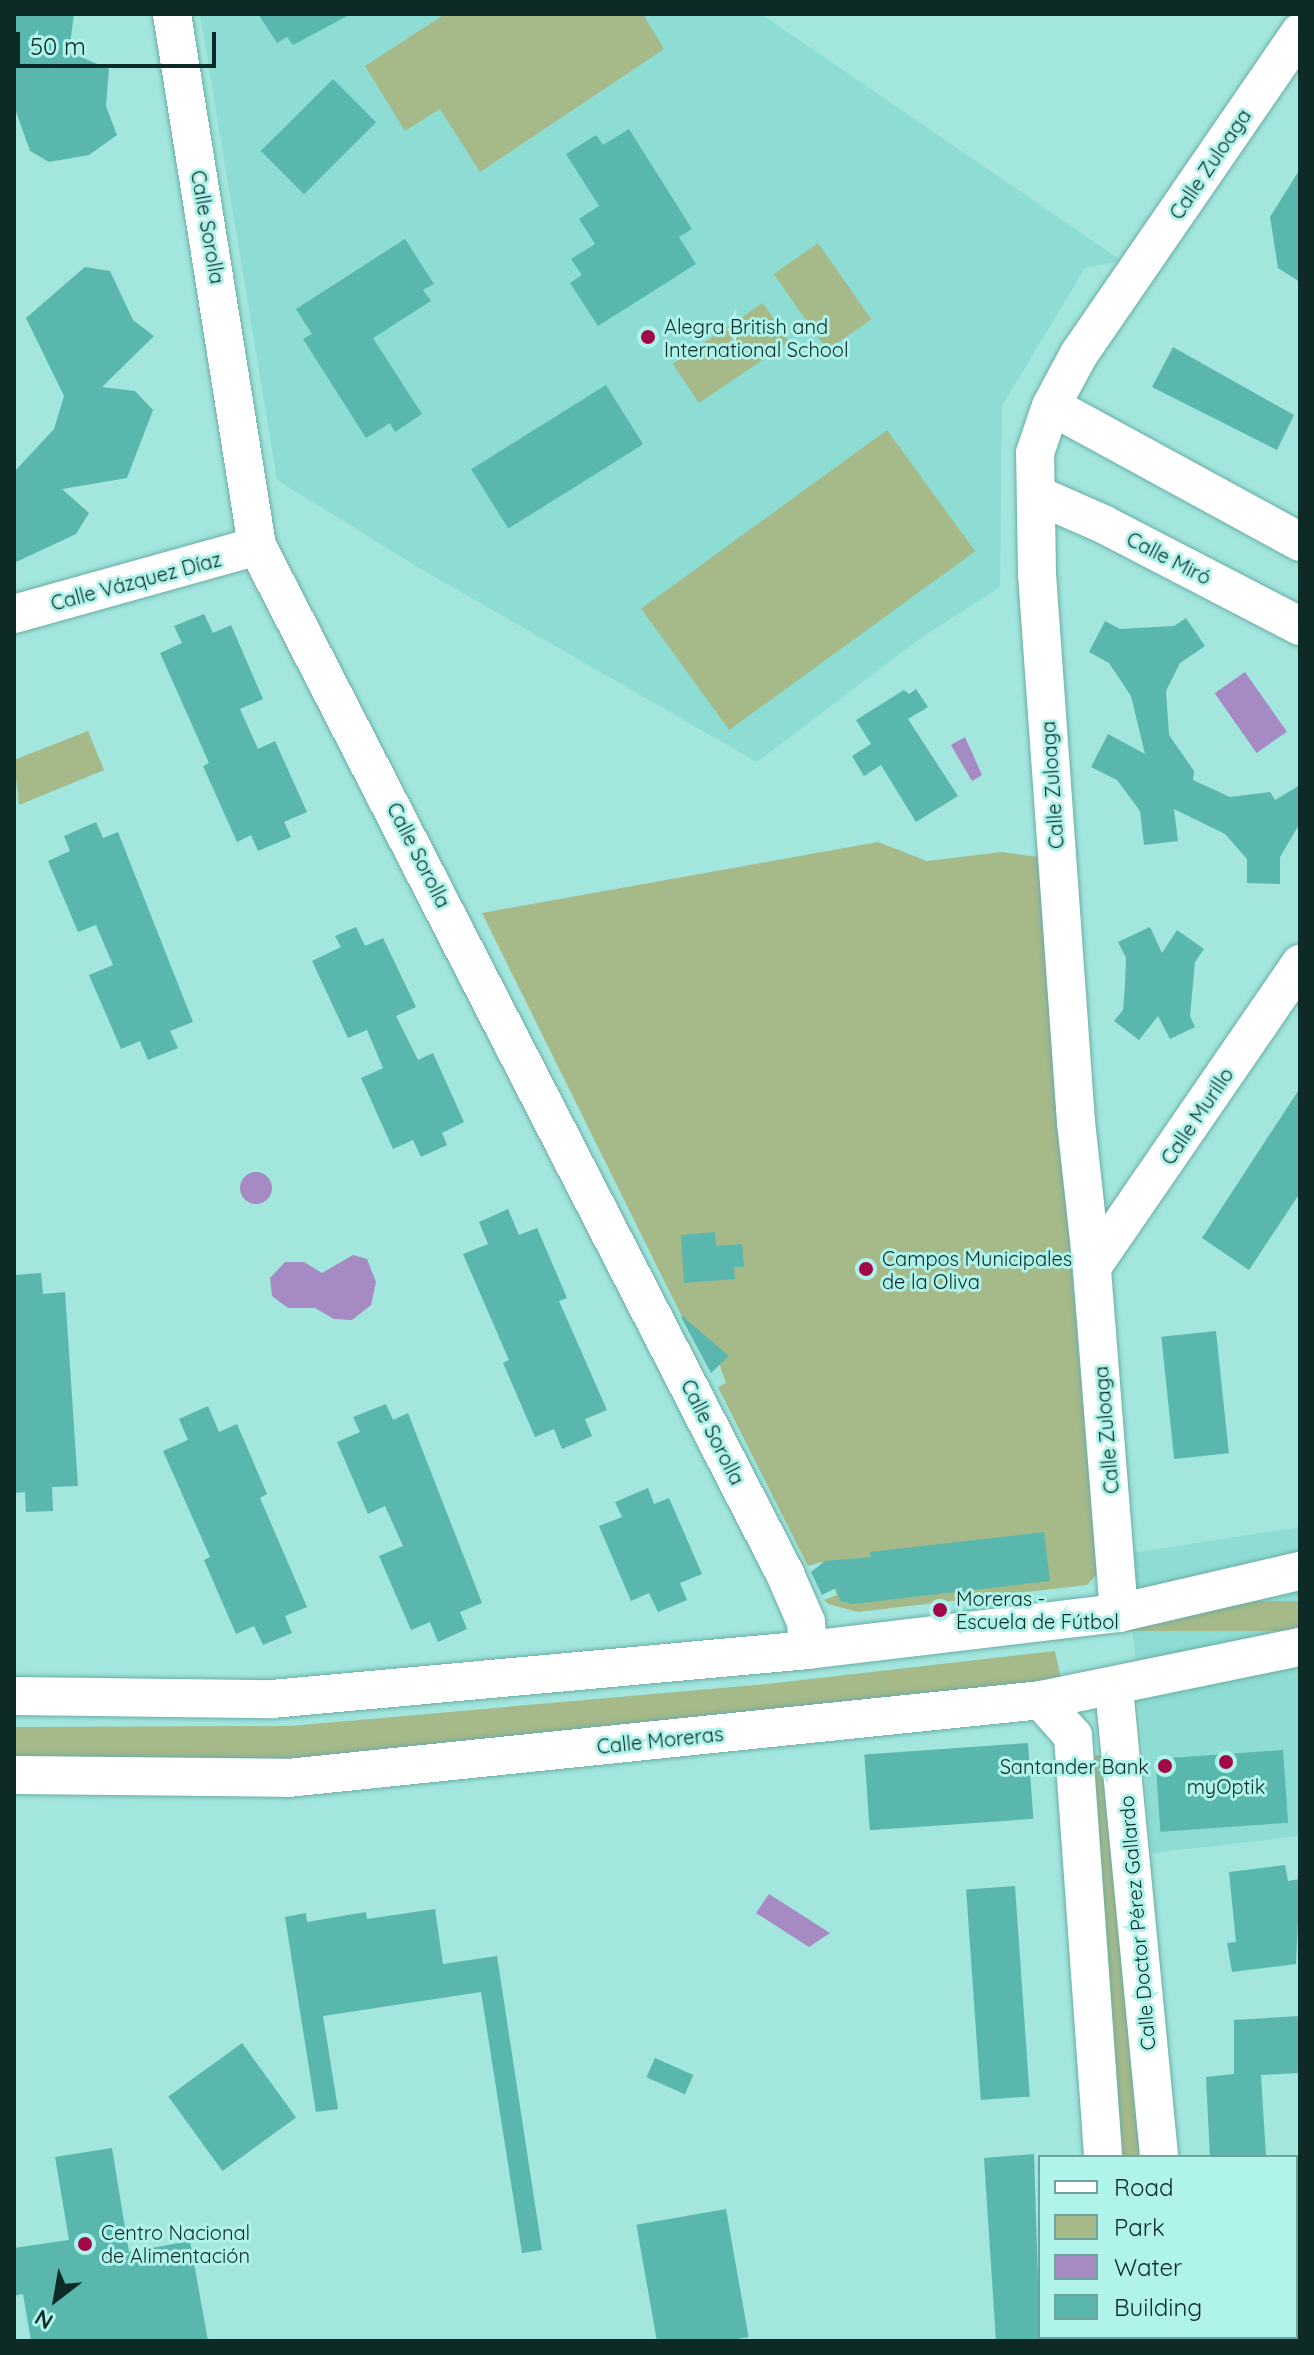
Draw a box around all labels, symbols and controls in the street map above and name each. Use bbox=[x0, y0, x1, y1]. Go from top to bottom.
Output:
scale bar bbox=[20, 16, 220, 66]
text: 50 m bbox=[30, 31, 86, 61]
street label: Calle Zuloaga bbox=[1164, 104, 1256, 224]
street label: Calle Sorolla bbox=[186, 168, 230, 286]
place label: Alegra British and International School bbox=[664, 314, 849, 361]
marker: Alegra British and International School bbox=[639, 328, 657, 346]
street label: Calle Miró bbox=[1123, 527, 1215, 589]
street label: Calle Vázquez Díaz bbox=[48, 547, 224, 615]
street label: Calle Zuloaga bbox=[1036, 720, 1068, 850]
street label: Calle Sorolla bbox=[382, 798, 456, 912]
street label: Calle Murillo bbox=[1156, 1063, 1238, 1169]
place label: Campos Municipales de la Oliva bbox=[882, 1246, 1072, 1293]
marker: Campos Municipales de la Oliva bbox=[857, 1260, 875, 1278]
street label: Calle Zuloaga bbox=[1088, 1365, 1124, 1495]
street label: Calle Sorolla bbox=[676, 1375, 750, 1489]
place label: Moreras - Escuela de Fútbol bbox=[956, 1586, 1119, 1633]
marker: Moreras - Escuela de Fútbol bbox=[931, 1601, 949, 1619]
street label: Calle Moreras bbox=[596, 1721, 724, 1759]
marker: myOptik bbox=[1217, 1753, 1235, 1771]
place label: Santander Bank bbox=[1000, 1754, 1149, 1778]
marker: Santander Bank bbox=[1156, 1757, 1174, 1775]
place label: myOptik bbox=[1187, 1774, 1265, 1798]
street label: Calle Doctor Pérez Gallardo bbox=[1114, 1795, 1160, 2051]
legend bbox=[1038, 2155, 1298, 2339]
text: Road bbox=[1114, 2172, 1174, 2202]
text: Park bbox=[1114, 2212, 1165, 2242]
place label: Centro Nacional de Alimentación bbox=[101, 2220, 250, 2267]
marker: Centro Nacional de Alimentación bbox=[76, 2235, 94, 2253]
text: Water bbox=[1114, 2252, 1182, 2282]
north arrow bbox=[16, 2259, 96, 2339]
text: Building bbox=[1114, 2292, 1202, 2322]
text: N bbox=[30, 2303, 58, 2336]

